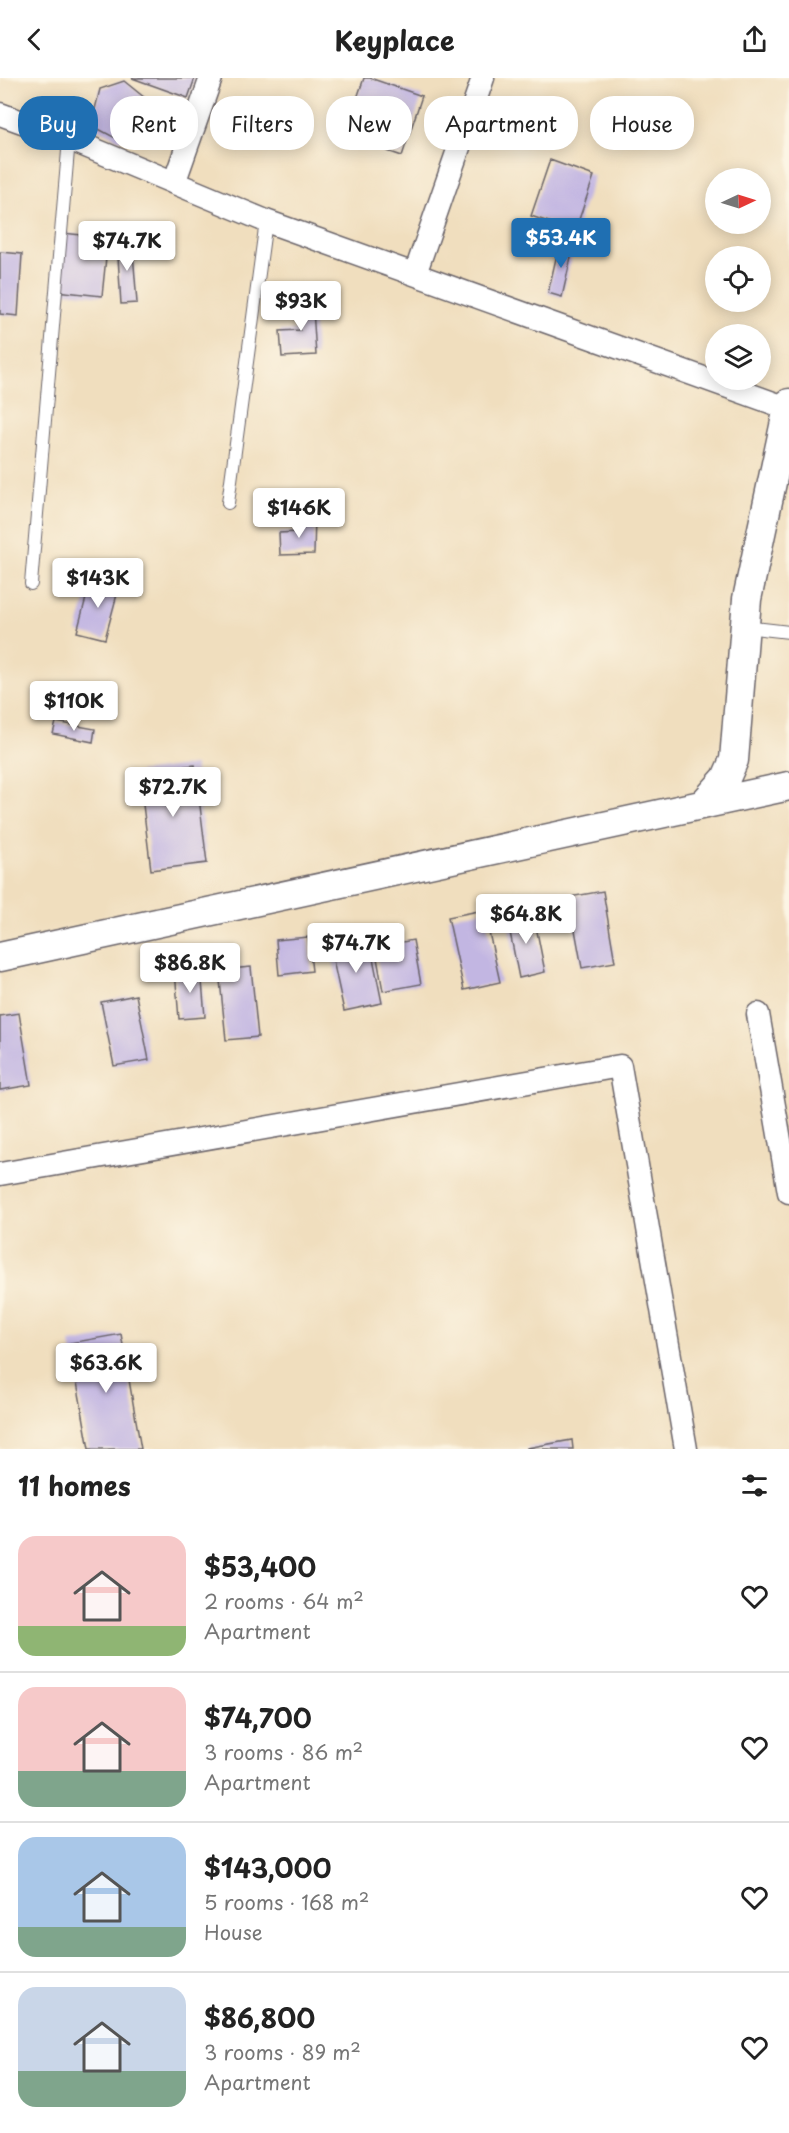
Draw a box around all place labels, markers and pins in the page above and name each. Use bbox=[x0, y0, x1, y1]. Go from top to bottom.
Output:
pin: $53.4K bbox=[512, 218, 610, 269]
pin: $74.7K bbox=[78, 221, 176, 272]
pin: $93K bbox=[265, 281, 337, 332]
pin: $146K bbox=[257, 488, 341, 539]
pin: $143K bbox=[56, 558, 140, 609]
pin: $110K bbox=[32, 681, 116, 732]
pin: $72.7K bbox=[124, 767, 222, 818]
pin: $64.8K bbox=[477, 894, 575, 945]
pin: $74.7K bbox=[307, 923, 405, 974]
pin: $86.8K bbox=[141, 943, 239, 994]
pin: $63.6K bbox=[57, 1343, 155, 1394]

